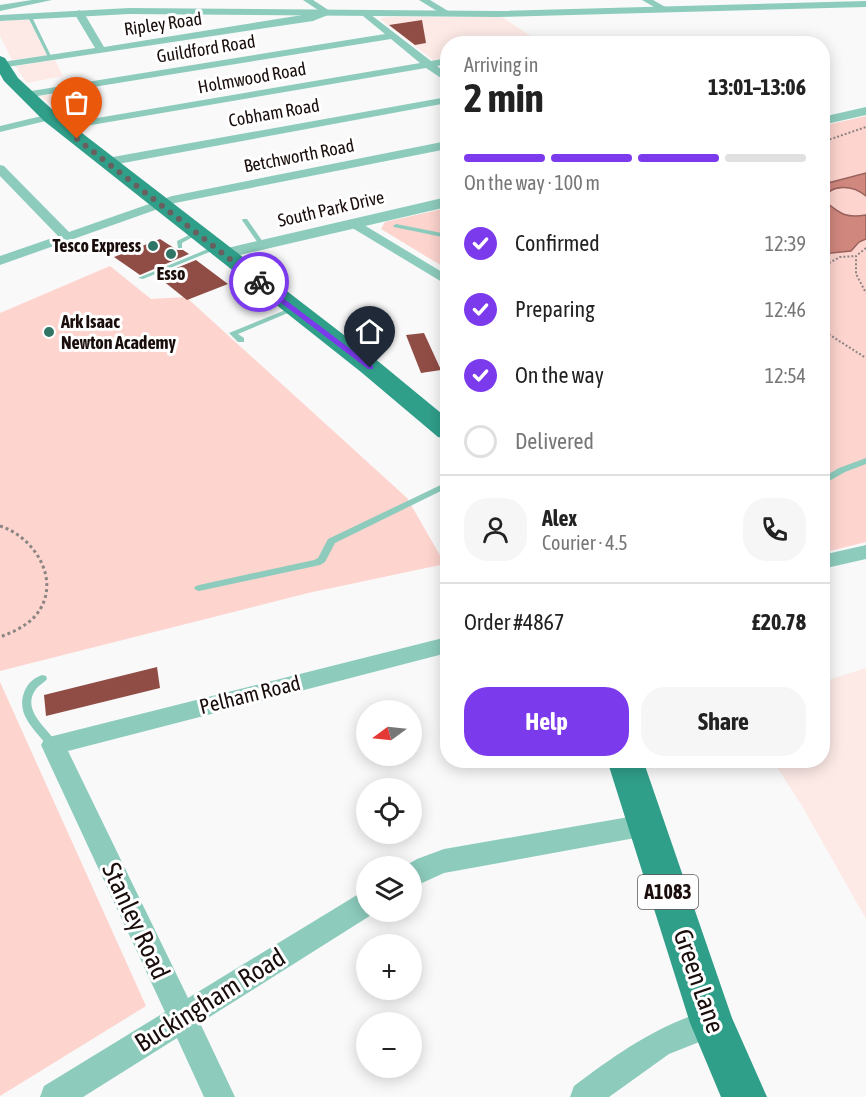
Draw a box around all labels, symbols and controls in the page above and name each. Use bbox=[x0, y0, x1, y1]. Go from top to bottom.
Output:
street label: Ripley Road bbox=[123, 8, 203, 39]
street label: Guildford Road bbox=[155, 30, 257, 67]
text: Arriving in bbox=[464, 53, 538, 76]
street label: Holmwood Road bbox=[196, 58, 308, 97]
text: 13:01–13:06 bbox=[708, 74, 806, 100]
text: 2 min bbox=[464, 76, 544, 120]
pin bbox=[51, 77, 102, 139]
icon: bag bbox=[60, 86, 93, 119]
street label: Cobham Road bbox=[227, 94, 321, 131]
street label: Betchworth Road bbox=[242, 135, 356, 177]
text: On the way · 100 m bbox=[464, 171, 600, 194]
street label: South Park Drive bbox=[276, 186, 386, 231]
icon: check bbox=[464, 227, 497, 260]
text: Confirmed bbox=[515, 230, 600, 256]
text: 12:39 bbox=[765, 232, 806, 255]
place label: Tesco Express bbox=[52, 235, 142, 256]
marker: Tesco Express bbox=[146, 239, 160, 253]
marker: Esso bbox=[164, 247, 178, 261]
courier bbox=[229, 252, 289, 312]
place label: Esso bbox=[157, 263, 185, 284]
icon: bike bbox=[243, 266, 276, 299]
icon: check bbox=[464, 293, 497, 326]
text: Preparing bbox=[515, 296, 595, 322]
text: 12:46 bbox=[765, 298, 806, 321]
pin bbox=[344, 306, 395, 368]
place label: Ark Isaac Newton Academy bbox=[60, 311, 177, 353]
icon: home bbox=[353, 315, 386, 348]
marker: Ark Isaac Newton Academy bbox=[42, 325, 56, 339]
icon: check bbox=[464, 359, 497, 392]
text: On the way bbox=[515, 362, 604, 388]
text: 12:54 bbox=[765, 364, 806, 387]
text: Delivered bbox=[515, 428, 594, 454]
button: person bbox=[464, 498, 527, 561]
button: phone bbox=[743, 498, 806, 561]
text: Alex bbox=[542, 505, 577, 531]
text: Courier · 4.5 bbox=[542, 531, 628, 554]
text: Order #4867 bbox=[464, 609, 564, 635]
text: £20.78 bbox=[751, 609, 806, 635]
street label: Pelham Road bbox=[197, 670, 303, 718]
button: Help bbox=[464, 687, 629, 756]
button: Share bbox=[641, 687, 806, 756]
north arrow bbox=[356, 700, 422, 766]
map controls bbox=[356, 700, 422, 1078]
button: locate bbox=[356, 778, 422, 844]
button: layers bbox=[356, 856, 422, 922]
street label: Stanley Road bbox=[96, 858, 176, 984]
road number: A1083 bbox=[638, 875, 698, 909]
street label: Green Lane bbox=[667, 925, 731, 1037]
button: + bbox=[356, 934, 422, 1000]
street label: Buckingham Road bbox=[129, 942, 291, 1058]
button: − bbox=[356, 1012, 422, 1078]

